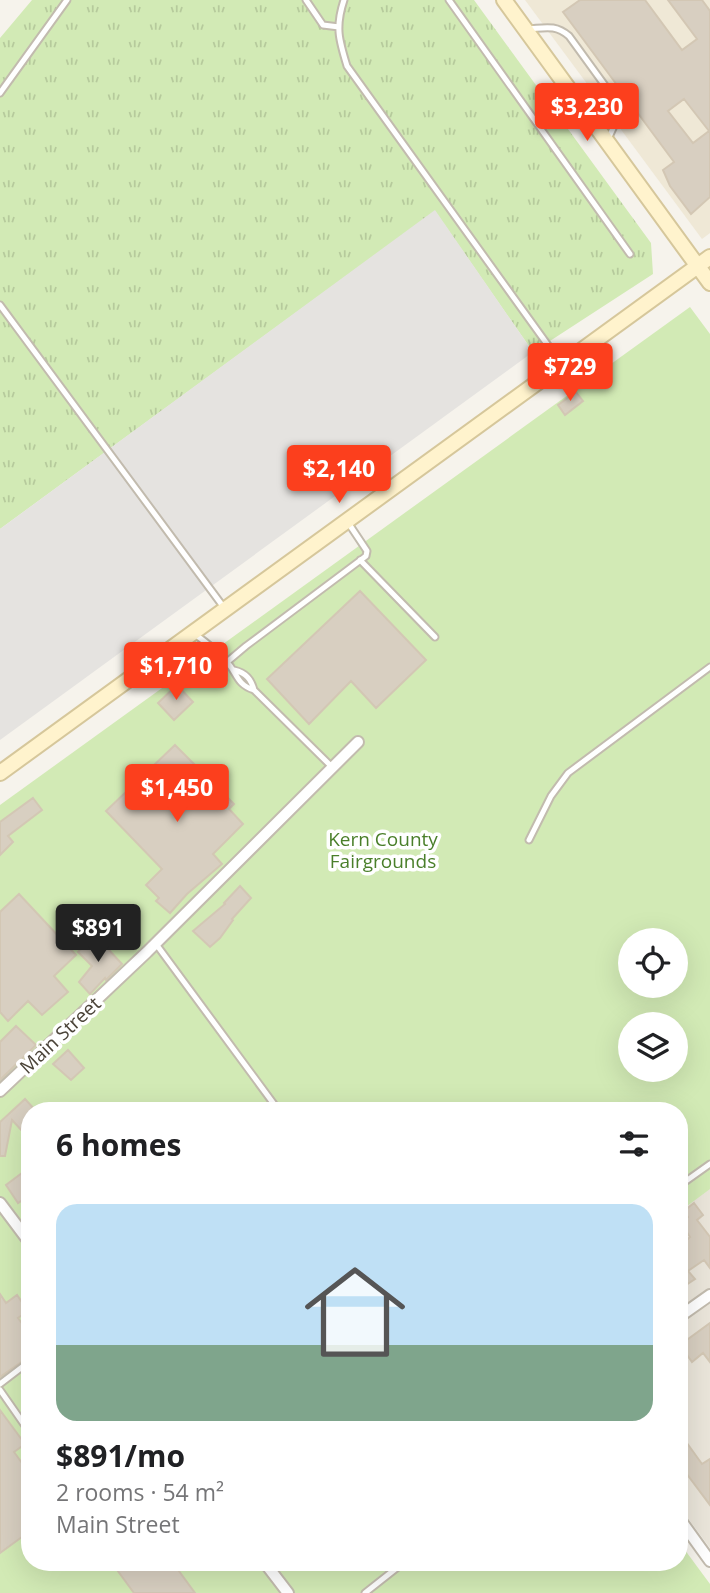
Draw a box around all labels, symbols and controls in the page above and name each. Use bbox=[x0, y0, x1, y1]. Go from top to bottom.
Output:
pin: $3,230 bbox=[530, 83, 644, 143]
text: $3,230 bbox=[551, 90, 623, 122]
pin: $729 bbox=[529, 344, 611, 403]
text: $729 bbox=[544, 350, 596, 382]
pin: $2,140 bbox=[282, 446, 396, 505]
text: $2,140 bbox=[303, 452, 375, 484]
pin: $1,710 bbox=[119, 642, 233, 702]
text: $1,710 bbox=[140, 649, 212, 681]
pin: $1,450 bbox=[120, 764, 234, 824]
text: $1,450 bbox=[141, 771, 213, 803]
park label: Kern County Fairgrounds bbox=[328, 826, 438, 874]
pin: $891 bbox=[57, 904, 139, 964]
text: $891 bbox=[72, 911, 124, 943]
map controls bbox=[618, 928, 688, 1082]
button: locate bbox=[618, 928, 688, 998]
street label: Main Street bbox=[14, 991, 106, 1079]
button: layers bbox=[618, 1012, 688, 1082]
text: 6 homes bbox=[56, 1124, 181, 1165]
icon: filters bbox=[615, 1125, 653, 1163]
icon: home bbox=[292, 1249, 418, 1375]
text: $891/mo bbox=[56, 1435, 185, 1476]
text: 2 rooms · 54 m² bbox=[56, 1476, 224, 1508]
text: Main Street bbox=[56, 1508, 180, 1540]

